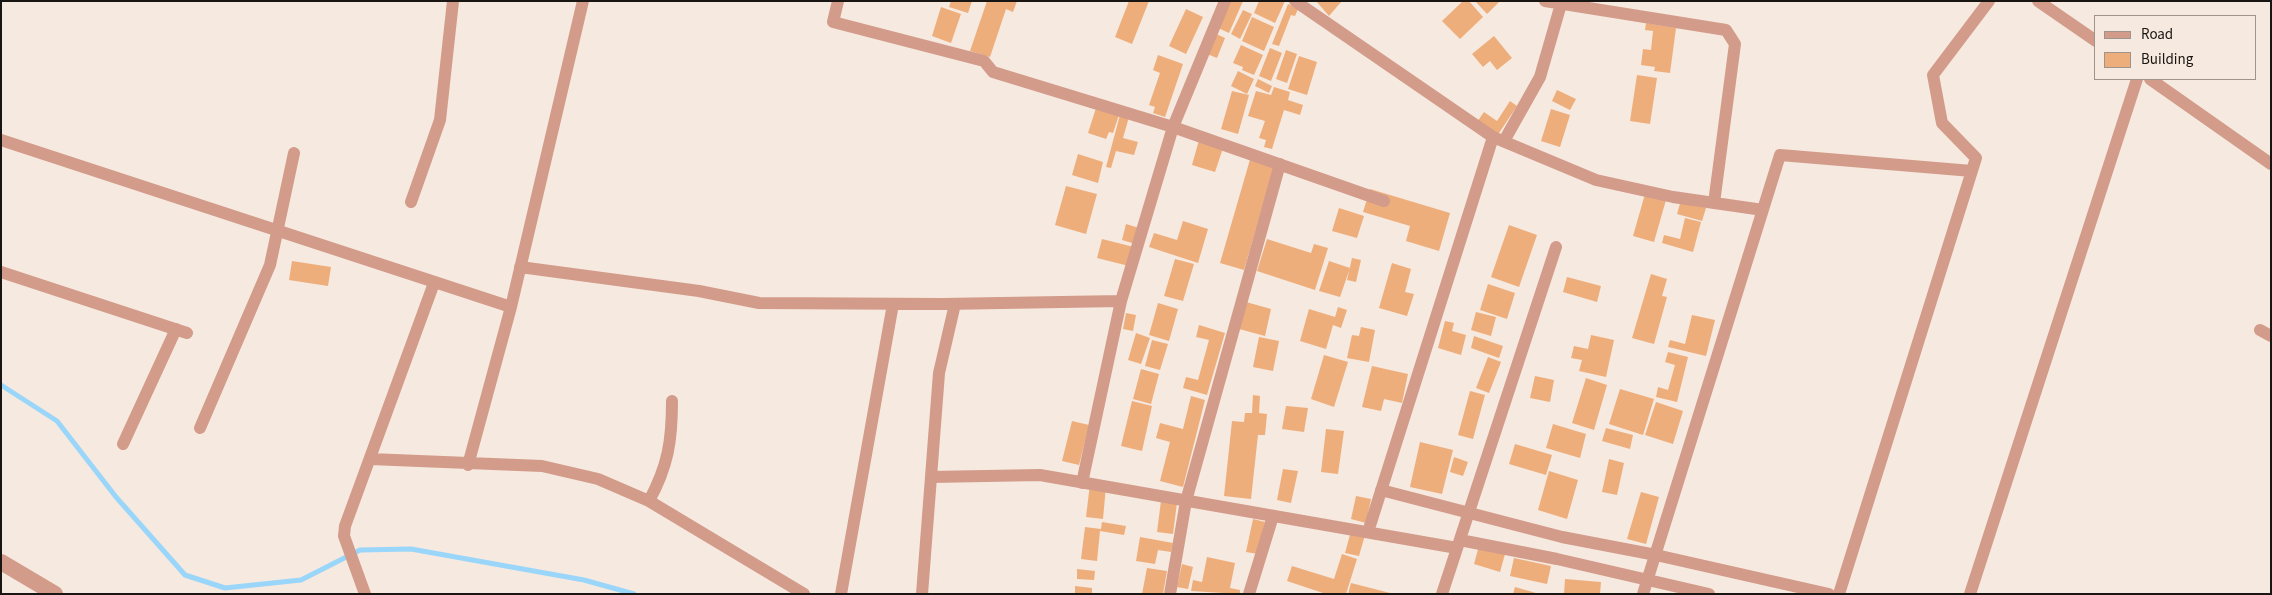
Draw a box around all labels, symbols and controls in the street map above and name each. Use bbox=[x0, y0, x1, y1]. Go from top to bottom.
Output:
legend bbox=[2094, 15, 2257, 80]
text: Road bbox=[2141, 24, 2173, 45]
text: Building bbox=[2141, 49, 2193, 70]

